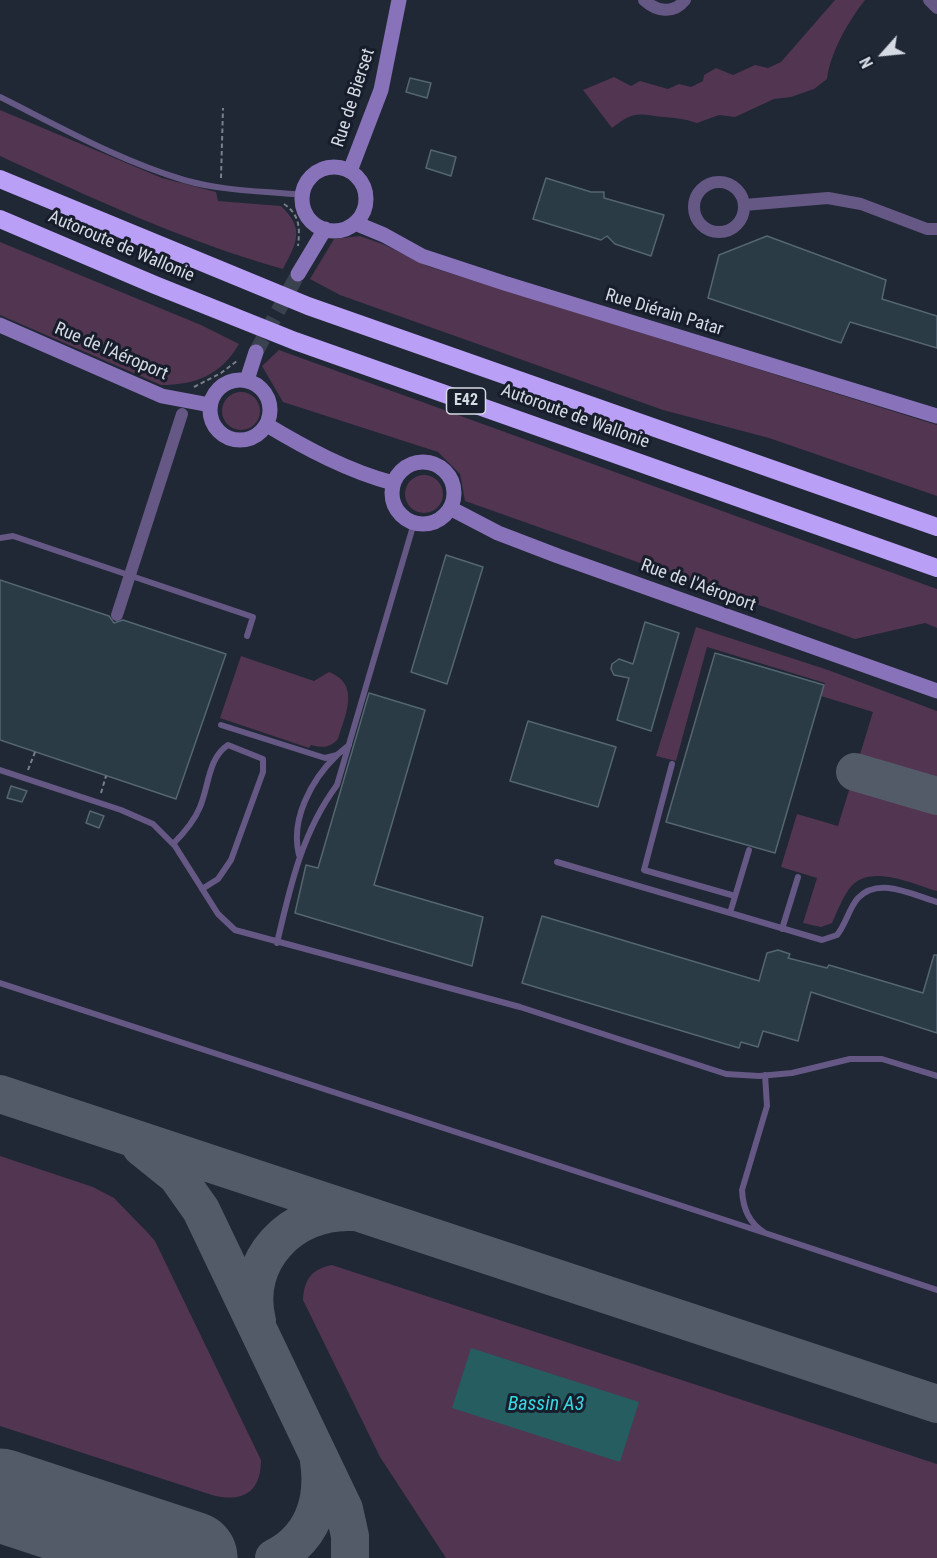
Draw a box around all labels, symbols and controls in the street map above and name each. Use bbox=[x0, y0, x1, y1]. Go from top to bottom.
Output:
north arrow bbox=[853, 24, 913, 84]
street label: Rue de Bierset bbox=[328, 46, 380, 150]
text: N bbox=[856, 54, 877, 71]
street label: Autoroute de Wallonie bbox=[45, 207, 197, 287]
street label: Rue Diérain Patar bbox=[602, 285, 726, 341]
street label: Rue de l'Aéroport bbox=[51, 318, 171, 386]
street label: Autoroute de Wallonie bbox=[498, 380, 652, 454]
road number: E42 bbox=[446, 388, 486, 414]
street label: Rue de l'Aéroport bbox=[638, 555, 758, 617]
water label: Bassin A3 bbox=[508, 1393, 584, 1417]

